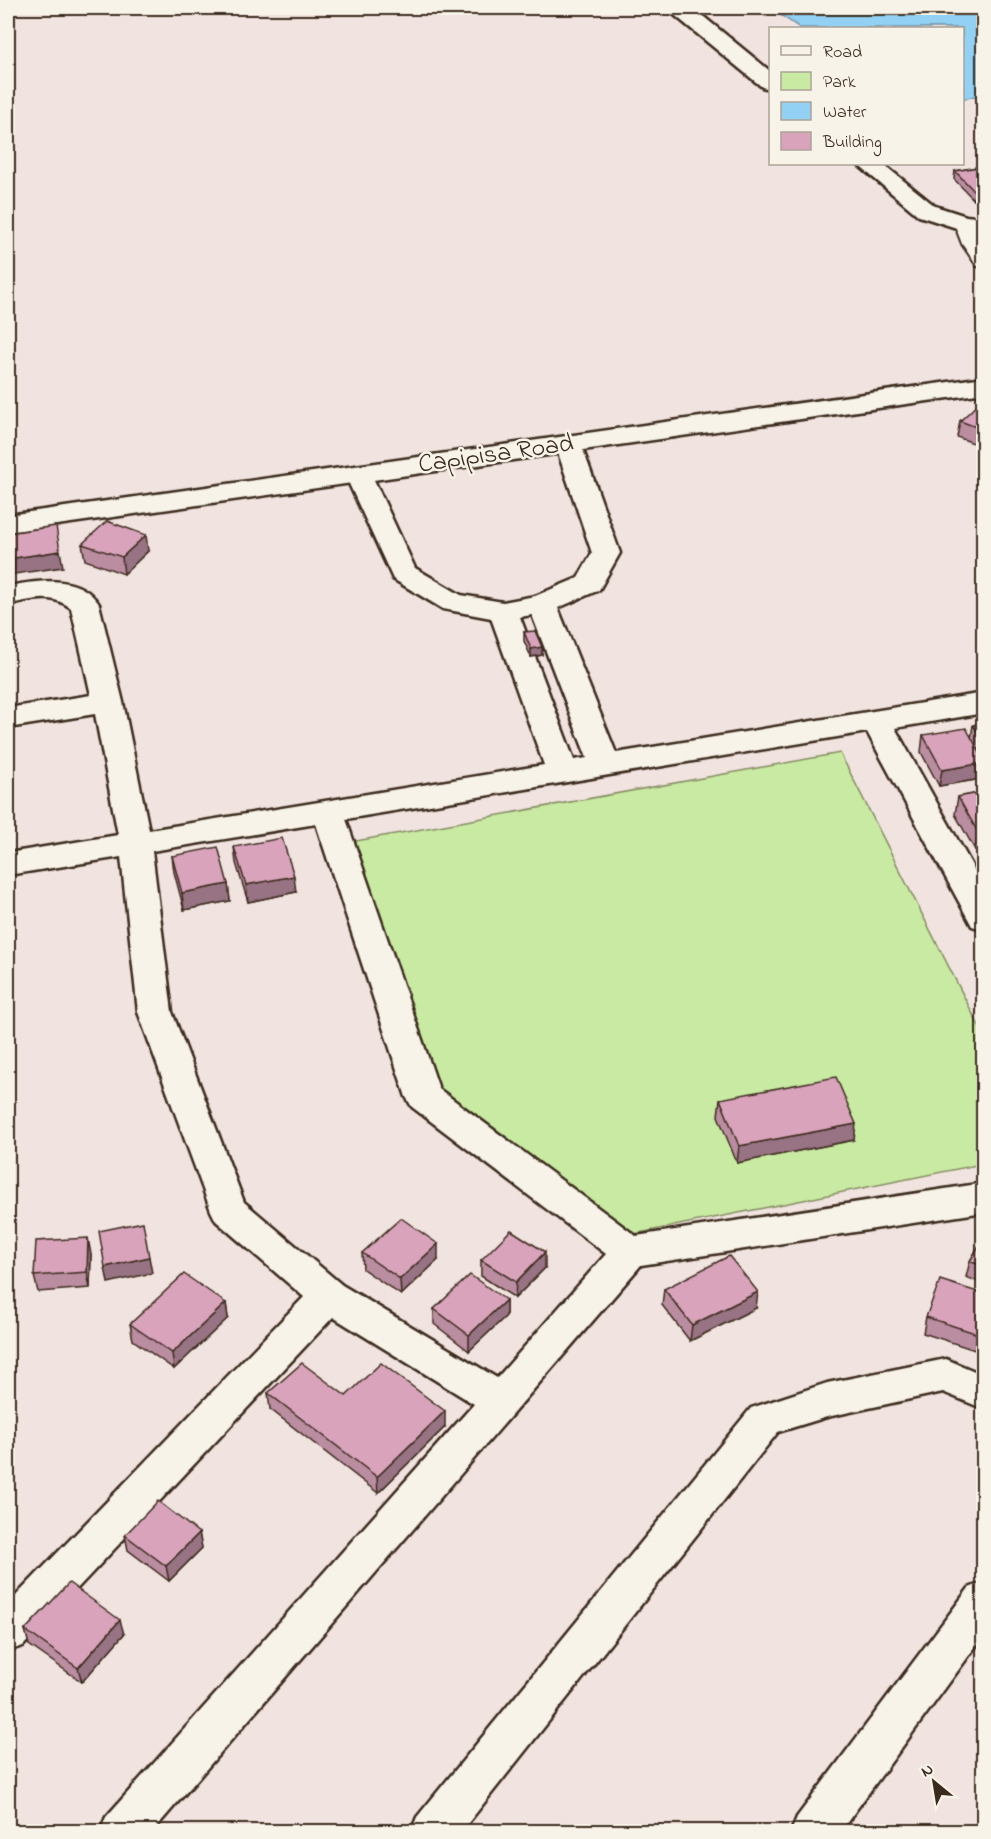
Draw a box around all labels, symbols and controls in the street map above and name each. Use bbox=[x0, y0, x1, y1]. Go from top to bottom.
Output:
legend bbox=[769, 27, 964, 165]
text: Road bbox=[823, 40, 862, 66]
text: Park bbox=[823, 70, 856, 96]
text: Water bbox=[823, 100, 867, 126]
text: Building bbox=[822, 130, 882, 157]
street label: Capipisa Road bbox=[416, 425, 576, 485]
north arrow bbox=[904, 1752, 964, 1812]
text: N bbox=[917, 1758, 938, 1784]

